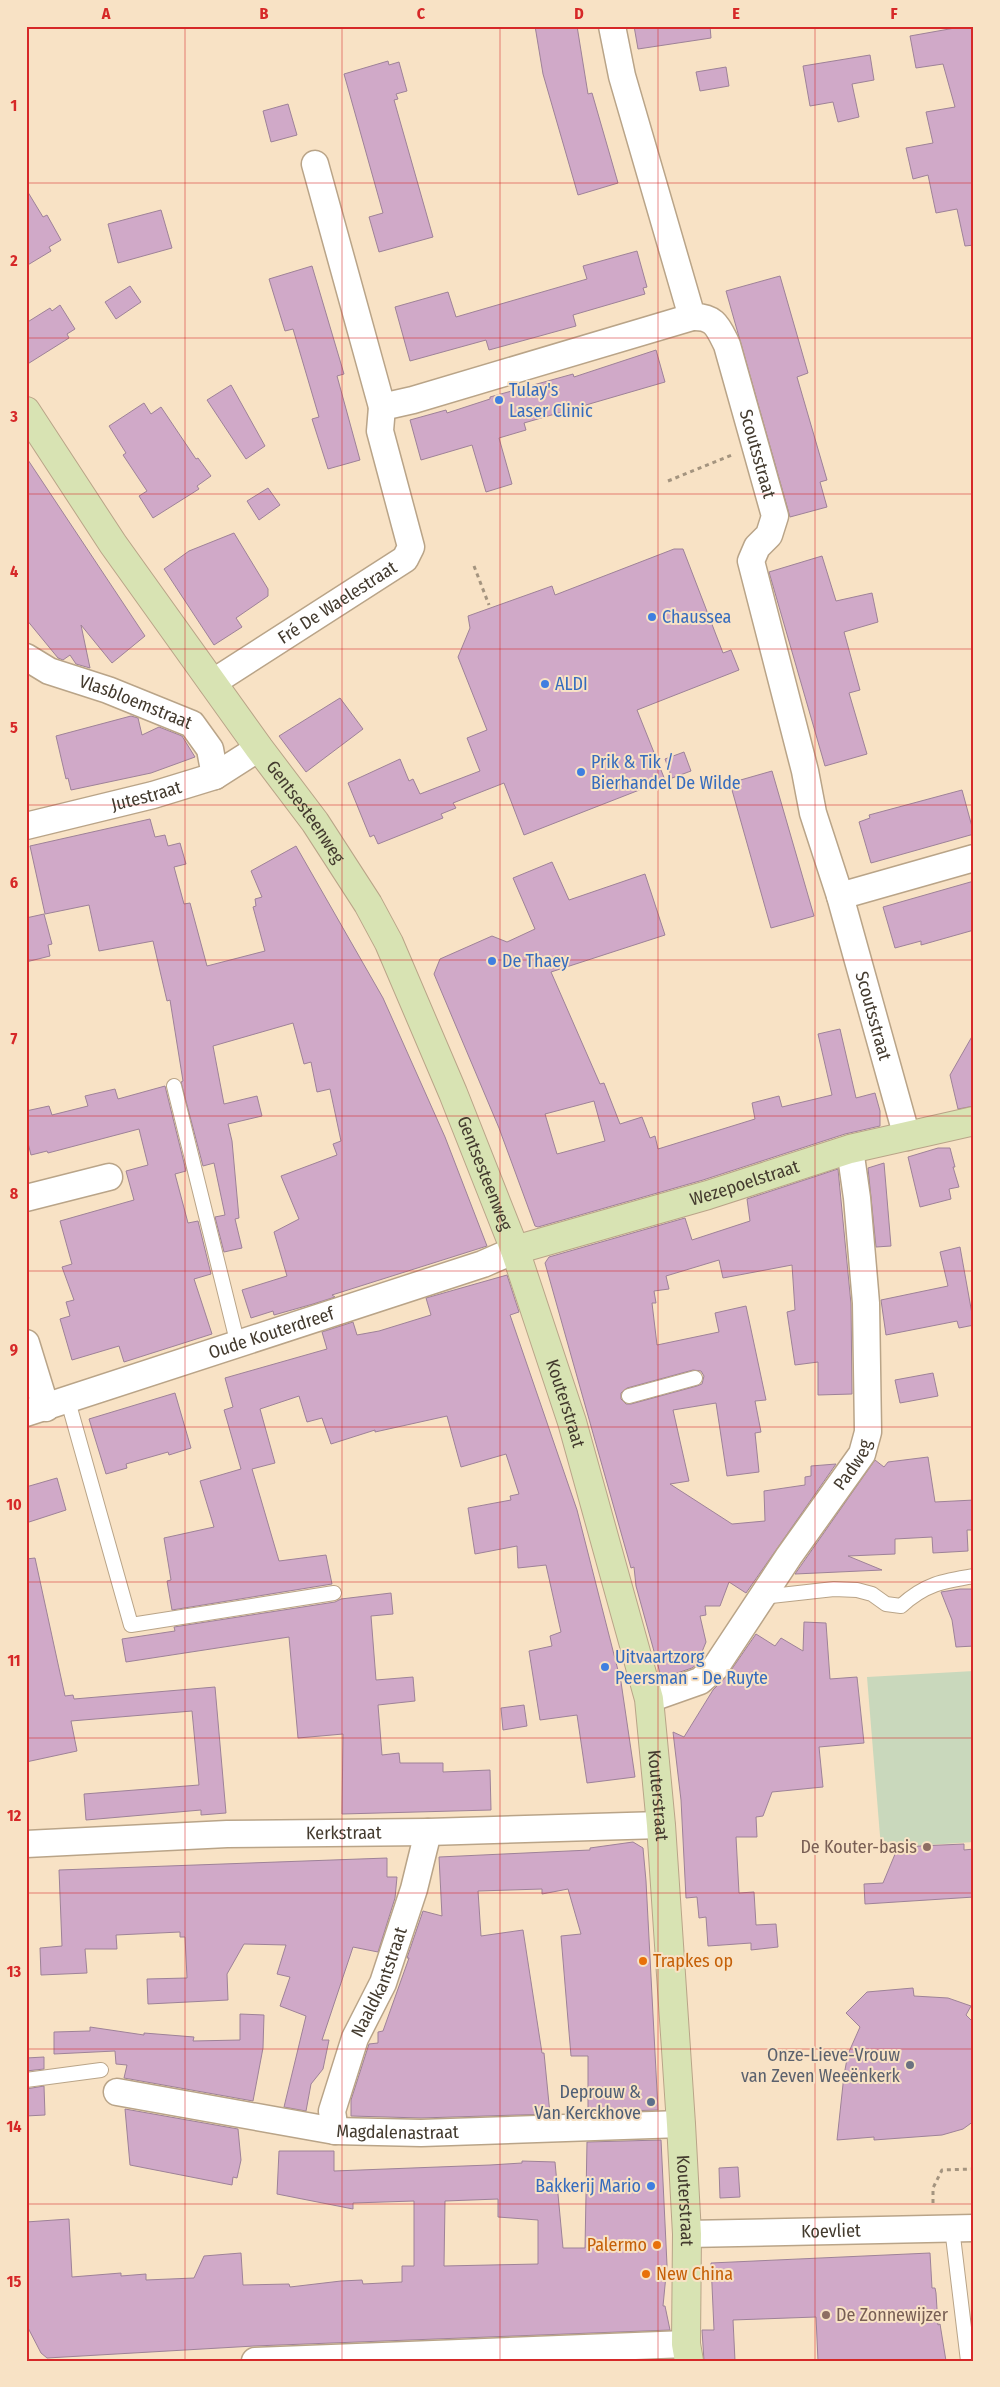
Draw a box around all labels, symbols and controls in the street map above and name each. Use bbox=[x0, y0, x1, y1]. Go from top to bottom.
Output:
text: A bbox=[101, 4, 111, 23]
text: B bbox=[260, 4, 269, 23]
text: C bbox=[417, 4, 426, 23]
text: D bbox=[574, 4, 584, 23]
text: E bbox=[732, 4, 740, 23]
text: F bbox=[890, 4, 898, 23]
text: 1 bbox=[11, 96, 17, 115]
text: 2 bbox=[9, 251, 18, 270]
place label: Tulay's Laser Clinic bbox=[509, 379, 593, 422]
marker: Tulay's Laser Clinic bbox=[493, 394, 505, 406]
text: 3 bbox=[9, 407, 18, 426]
street label: Scoutsstraat bbox=[735, 407, 781, 501]
street label: Fré De Waelestraat bbox=[274, 556, 401, 649]
text: 4 bbox=[10, 562, 18, 581]
place label: Chaussea bbox=[662, 606, 732, 628]
marker: Chaussea bbox=[646, 611, 658, 623]
street label: Vlasbloemstraat bbox=[76, 670, 195, 734]
place label: ALDI bbox=[555, 673, 588, 695]
marker: ALDI bbox=[539, 678, 551, 690]
text: 5 bbox=[10, 718, 18, 737]
place label: Prik & Tik / Bierhandel De Wilde bbox=[591, 751, 741, 794]
street label: Gentsesteenweg bbox=[262, 756, 350, 868]
marker: Prik & Tik / Bierhandel De Wilde bbox=[575, 766, 587, 778]
street label: Jutestraat bbox=[109, 776, 184, 816]
text: 6 bbox=[10, 873, 18, 892]
place label: De Thaey bbox=[502, 950, 569, 972]
marker: De Thaey bbox=[486, 955, 498, 967]
street label: Scoutsstraat bbox=[850, 969, 896, 1063]
text: 7 bbox=[11, 1029, 18, 1048]
street label: Gentsesteenweg bbox=[452, 1113, 517, 1234]
street label: Wezepoelstraat bbox=[687, 1155, 802, 1211]
text: 8 bbox=[10, 1184, 19, 1203]
street label: Oude Kouterdreef bbox=[206, 1302, 338, 1364]
text: 9 bbox=[10, 1340, 18, 1359]
street label: Kouterstraat bbox=[541, 1357, 590, 1450]
street label: Padweg bbox=[829, 1437, 877, 1494]
text: 10 bbox=[6, 1495, 22, 1514]
place label: Uitvaartzorg Peersman - De Ruyte bbox=[615, 1646, 768, 1689]
text: 11 bbox=[7, 1651, 21, 1670]
marker: Uitvaartzorg Peersman - De Ruyte bbox=[599, 1661, 611, 1673]
street label: Kouterstraat bbox=[643, 1749, 673, 1842]
text: 12 bbox=[7, 1806, 22, 1825]
street label: Kerkstraat bbox=[306, 1821, 382, 1844]
place label: De Kouter-basis bbox=[800, 1836, 917, 1858]
marker: De Kouter-basis bbox=[921, 1841, 933, 1853]
street label: Naaldkantstraat bbox=[346, 1924, 412, 2041]
place label: Trapkes op bbox=[653, 1950, 733, 1972]
marker: Trapkes op bbox=[637, 1955, 649, 1967]
text: 13 bbox=[7, 1962, 22, 1981]
place label: Onze-Lieve-Vrouw van Zeven Weeënkerk bbox=[741, 2044, 901, 2087]
marker: Onze-Lieve-Vrouw van Zeven Weeënkerk bbox=[904, 2059, 916, 2071]
place label: Deprouw & Van Kerckhove bbox=[534, 2081, 641, 2124]
marker: Deprouw & Van Kerckhove bbox=[645, 2096, 657, 2108]
text: 14 bbox=[7, 2117, 22, 2136]
street label: Magdalenastraat bbox=[336, 2120, 459, 2144]
street label: Kouterstraat bbox=[672, 2154, 698, 2246]
place label: Bakkerij Mario bbox=[535, 2175, 641, 2197]
marker: Bakkerij Mario bbox=[645, 2180, 657, 2192]
street label: Koevliet bbox=[801, 2219, 861, 2243]
place label: Palermo bbox=[587, 2234, 647, 2256]
marker: Palermo bbox=[651, 2239, 663, 2251]
place label: New China bbox=[656, 2263, 733, 2285]
marker: New China bbox=[640, 2268, 652, 2280]
text: 15 bbox=[7, 2272, 21, 2291]
place label: De Zonnewijzer bbox=[836, 2304, 949, 2326]
marker: De Zonnewijzer bbox=[820, 2309, 832, 2321]

